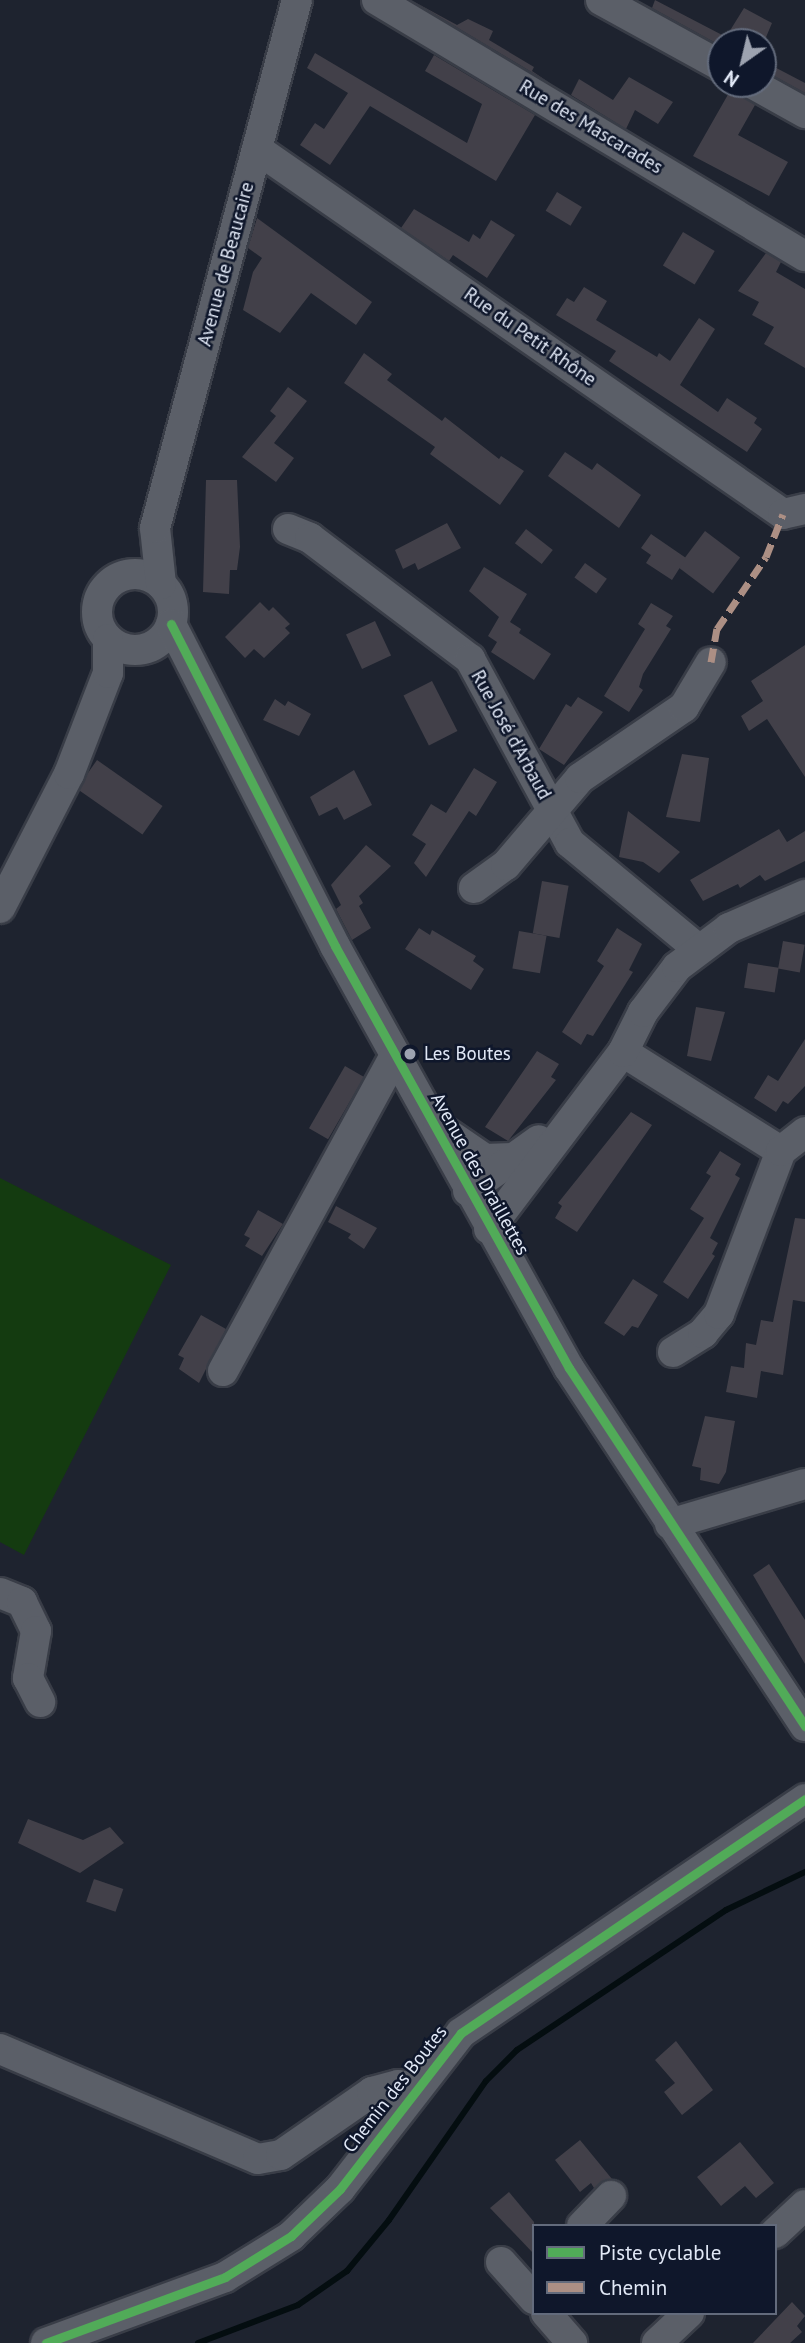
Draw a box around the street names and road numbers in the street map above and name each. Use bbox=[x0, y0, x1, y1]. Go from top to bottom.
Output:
street label: Rue des Mascarades bbox=[515, 75, 667, 179]
street label: Avenue de Beaucaire bbox=[193, 179, 259, 349]
street label: Rue du Petit Rhône bbox=[459, 283, 601, 391]
street label: Rue José d'Arbaud bbox=[466, 666, 556, 804]
street label: Avenue des Draillettes bbox=[426, 1089, 534, 1259]
street label: Chemin des Boutes bbox=[338, 2021, 452, 2157]

